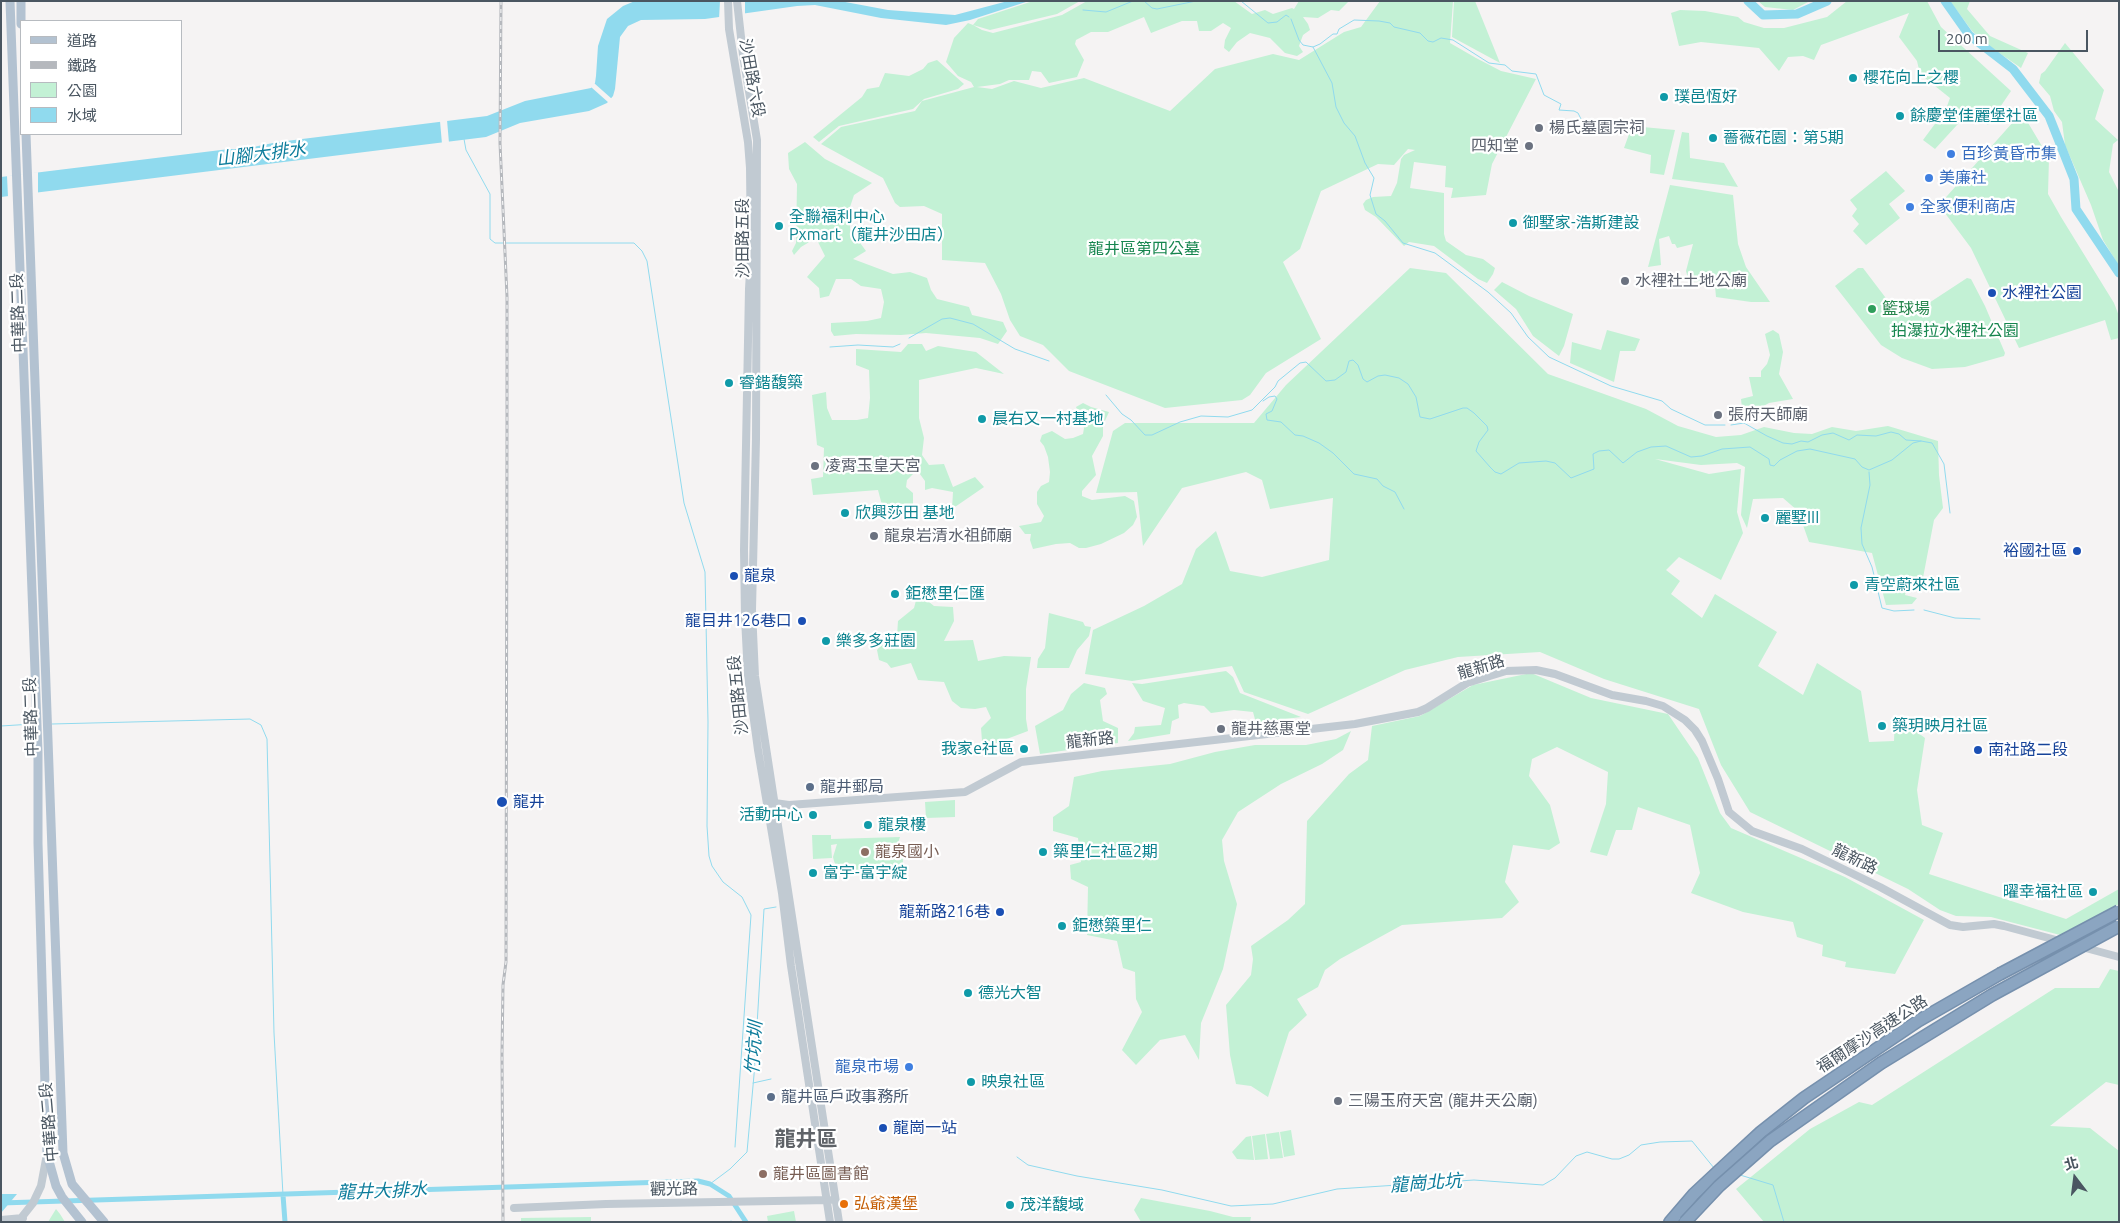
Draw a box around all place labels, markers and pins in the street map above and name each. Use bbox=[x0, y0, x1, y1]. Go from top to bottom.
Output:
place label: 櫻花向上之櫻 bbox=[1863, 68, 1959, 88]
marker: 櫻花向上之櫻 bbox=[1847, 72, 1859, 84]
place label: 璞邑恆好 bbox=[1674, 87, 1738, 107]
marker: 璞邑恆好 bbox=[1658, 91, 1670, 103]
place label: 餘慶堂佳麗堡社區 bbox=[1910, 106, 2038, 126]
marker: 餘慶堂佳麗堡社區 bbox=[1894, 110, 1906, 122]
place label: 楊氏墓園宗祠 bbox=[1549, 118, 1645, 138]
marker: 楊氏墓園宗祠 bbox=[1533, 122, 1545, 134]
place label: 薔薇花園：第5期 bbox=[1723, 128, 1844, 148]
marker: 薔薇花園：第5期 bbox=[1707, 132, 1719, 144]
place label: 四知堂 bbox=[1471, 136, 1519, 156]
marker: 四知堂 bbox=[1523, 140, 1535, 152]
place label: 百珍黃昏市集 bbox=[1961, 144, 2057, 164]
marker: 百珍黃昏市集 bbox=[1945, 148, 1957, 160]
place label: 美廉社 bbox=[1939, 168, 1987, 188]
marker: 美廉社 bbox=[1923, 172, 1935, 184]
place label: 全家便利商店 bbox=[1920, 197, 2016, 217]
marker: 全家便利商店 bbox=[1904, 201, 1916, 213]
place label: 全聯福利中心 Pxmart（龍井沙田店） bbox=[789, 207, 953, 245]
place label: 御墅家-浩斯建設 bbox=[1523, 213, 1640, 233]
marker: 御墅家-浩斯建設 bbox=[1507, 217, 1519, 229]
marker: 全聯福利中心 Pxmart（龍井沙田店） bbox=[773, 220, 785, 232]
place label: 水裡社土地公廟 bbox=[1635, 271, 1747, 291]
marker: 水裡社土地公廟 bbox=[1619, 275, 1631, 287]
place label: 水裡社公園 bbox=[2002, 283, 2082, 303]
marker: 水裡社公園 bbox=[1986, 287, 1998, 299]
place label: 籃球場 bbox=[1882, 299, 1930, 319]
marker: 籃球場 bbox=[1866, 303, 1878, 315]
place label: 睿鍇馥築 bbox=[739, 373, 803, 393]
marker: 睿鍇馥築 bbox=[723, 377, 735, 389]
place label: 張府天師廟 bbox=[1728, 405, 1808, 425]
place label: 晨右又一村基地 bbox=[992, 409, 1104, 429]
marker: 張府天師廟 bbox=[1712, 409, 1724, 421]
marker: 晨右又一村基地 bbox=[976, 413, 988, 425]
place label: 凌霄玉皇天宮 bbox=[825, 456, 921, 476]
marker: 凌霄玉皇天宮 bbox=[809, 460, 821, 472]
place label: 欣興莎田 基地 bbox=[855, 503, 955, 523]
marker: 欣興莎田 基地 bbox=[839, 507, 851, 519]
place label: 麗墅III bbox=[1775, 508, 1819, 528]
marker: 麗墅III bbox=[1759, 512, 1771, 524]
place label: 龍泉岩清水祖師廟 bbox=[884, 526, 1012, 546]
marker: 龍泉岩清水祖師廟 bbox=[868, 530, 880, 542]
place label: 裕國社區 bbox=[2003, 541, 2067, 561]
marker: 裕國社區 bbox=[2071, 545, 2083, 557]
place label: 龍泉 bbox=[744, 566, 776, 586]
marker: 龍泉 bbox=[728, 570, 740, 582]
place label: 青空蔚來社區 bbox=[1864, 575, 1960, 595]
marker: 青空蔚來社區 bbox=[1848, 579, 1860, 591]
place label: 鉅懋里仁匯 bbox=[905, 584, 985, 604]
marker: 鉅懋里仁匯 bbox=[889, 588, 901, 600]
place label: 龍目井126巷口 bbox=[685, 611, 792, 631]
marker: 龍目井126巷口 bbox=[796, 615, 808, 627]
place label: 樂多多莊園 bbox=[836, 631, 916, 651]
marker: 樂多多莊園 bbox=[820, 635, 832, 647]
place label: 築玥映月社區 bbox=[1892, 716, 1988, 736]
place label: 龍井慈惠堂 bbox=[1231, 719, 1311, 739]
marker: 築玥映月社區 bbox=[1876, 720, 1888, 732]
marker: 龍井慈惠堂 bbox=[1215, 723, 1227, 735]
place label: 我家e社區 bbox=[941, 739, 1014, 759]
place label: 南社路二段 bbox=[1988, 740, 2068, 760]
marker: 我家e社區 bbox=[1018, 743, 1030, 755]
marker: 南社路二段 bbox=[1972, 744, 1984, 756]
place label: 龍井郵局 bbox=[820, 777, 884, 797]
marker: 龍井郵局 bbox=[804, 781, 816, 793]
place label: 龍井 bbox=[513, 792, 545, 812]
marker: 龍井 bbox=[495, 795, 509, 809]
place label: 活動中心 bbox=[739, 805, 803, 825]
marker: 活動中心 bbox=[807, 809, 819, 821]
place label: 龍泉樓 bbox=[878, 815, 926, 835]
marker: 龍泉樓 bbox=[862, 819, 874, 831]
place label: 龍泉國小 bbox=[875, 842, 939, 862]
place label: 築里仁社區2期 bbox=[1053, 842, 1158, 862]
marker: 龍泉國小 bbox=[859, 846, 871, 858]
marker: 築里仁社區2期 bbox=[1037, 846, 1049, 858]
place label: 富宇-富宇綻 bbox=[823, 863, 908, 883]
marker: 富宇-富宇綻 bbox=[807, 867, 819, 879]
place label: 曜幸福社區 bbox=[2003, 882, 2083, 902]
marker: 曜幸福社區 bbox=[2087, 886, 2099, 898]
place label: 龍新路216巷 bbox=[899, 902, 990, 922]
marker: 龍新路216巷 bbox=[994, 906, 1006, 918]
place label: 鉅懋築里仁 bbox=[1072, 916, 1152, 936]
marker: 鉅懋築里仁 bbox=[1056, 920, 1068, 932]
place label: 德光大智 bbox=[978, 983, 1042, 1003]
marker: 德光大智 bbox=[962, 987, 974, 999]
place label: 龍泉市場 bbox=[835, 1057, 899, 1077]
marker: 龍泉市場 bbox=[903, 1061, 915, 1073]
place label: 映泉社區 bbox=[981, 1072, 1045, 1092]
marker: 映泉社區 bbox=[965, 1076, 977, 1088]
place label: 龍井區戶政事務所 bbox=[781, 1087, 909, 1107]
marker: 龍井區戶政事務所 bbox=[765, 1091, 777, 1103]
place label: 三陽玉府天宮 (龍井天公廟) bbox=[1348, 1091, 1538, 1111]
marker: 三陽玉府天宮 (龍井天公廟) bbox=[1332, 1095, 1344, 1107]
place label: 龍崗一站 bbox=[893, 1118, 957, 1138]
marker: 龍崗一站 bbox=[877, 1122, 889, 1134]
place label: 龍井區圖書館 bbox=[773, 1164, 869, 1184]
marker: 龍井區圖書館 bbox=[757, 1168, 769, 1180]
place label: 弘爺漢堡 bbox=[854, 1194, 918, 1214]
place label: 茂洋馥域 bbox=[1020, 1195, 1084, 1215]
marker: 弘爺漢堡 bbox=[838, 1198, 850, 1210]
marker: 茂洋馥域 bbox=[1004, 1199, 1016, 1211]

